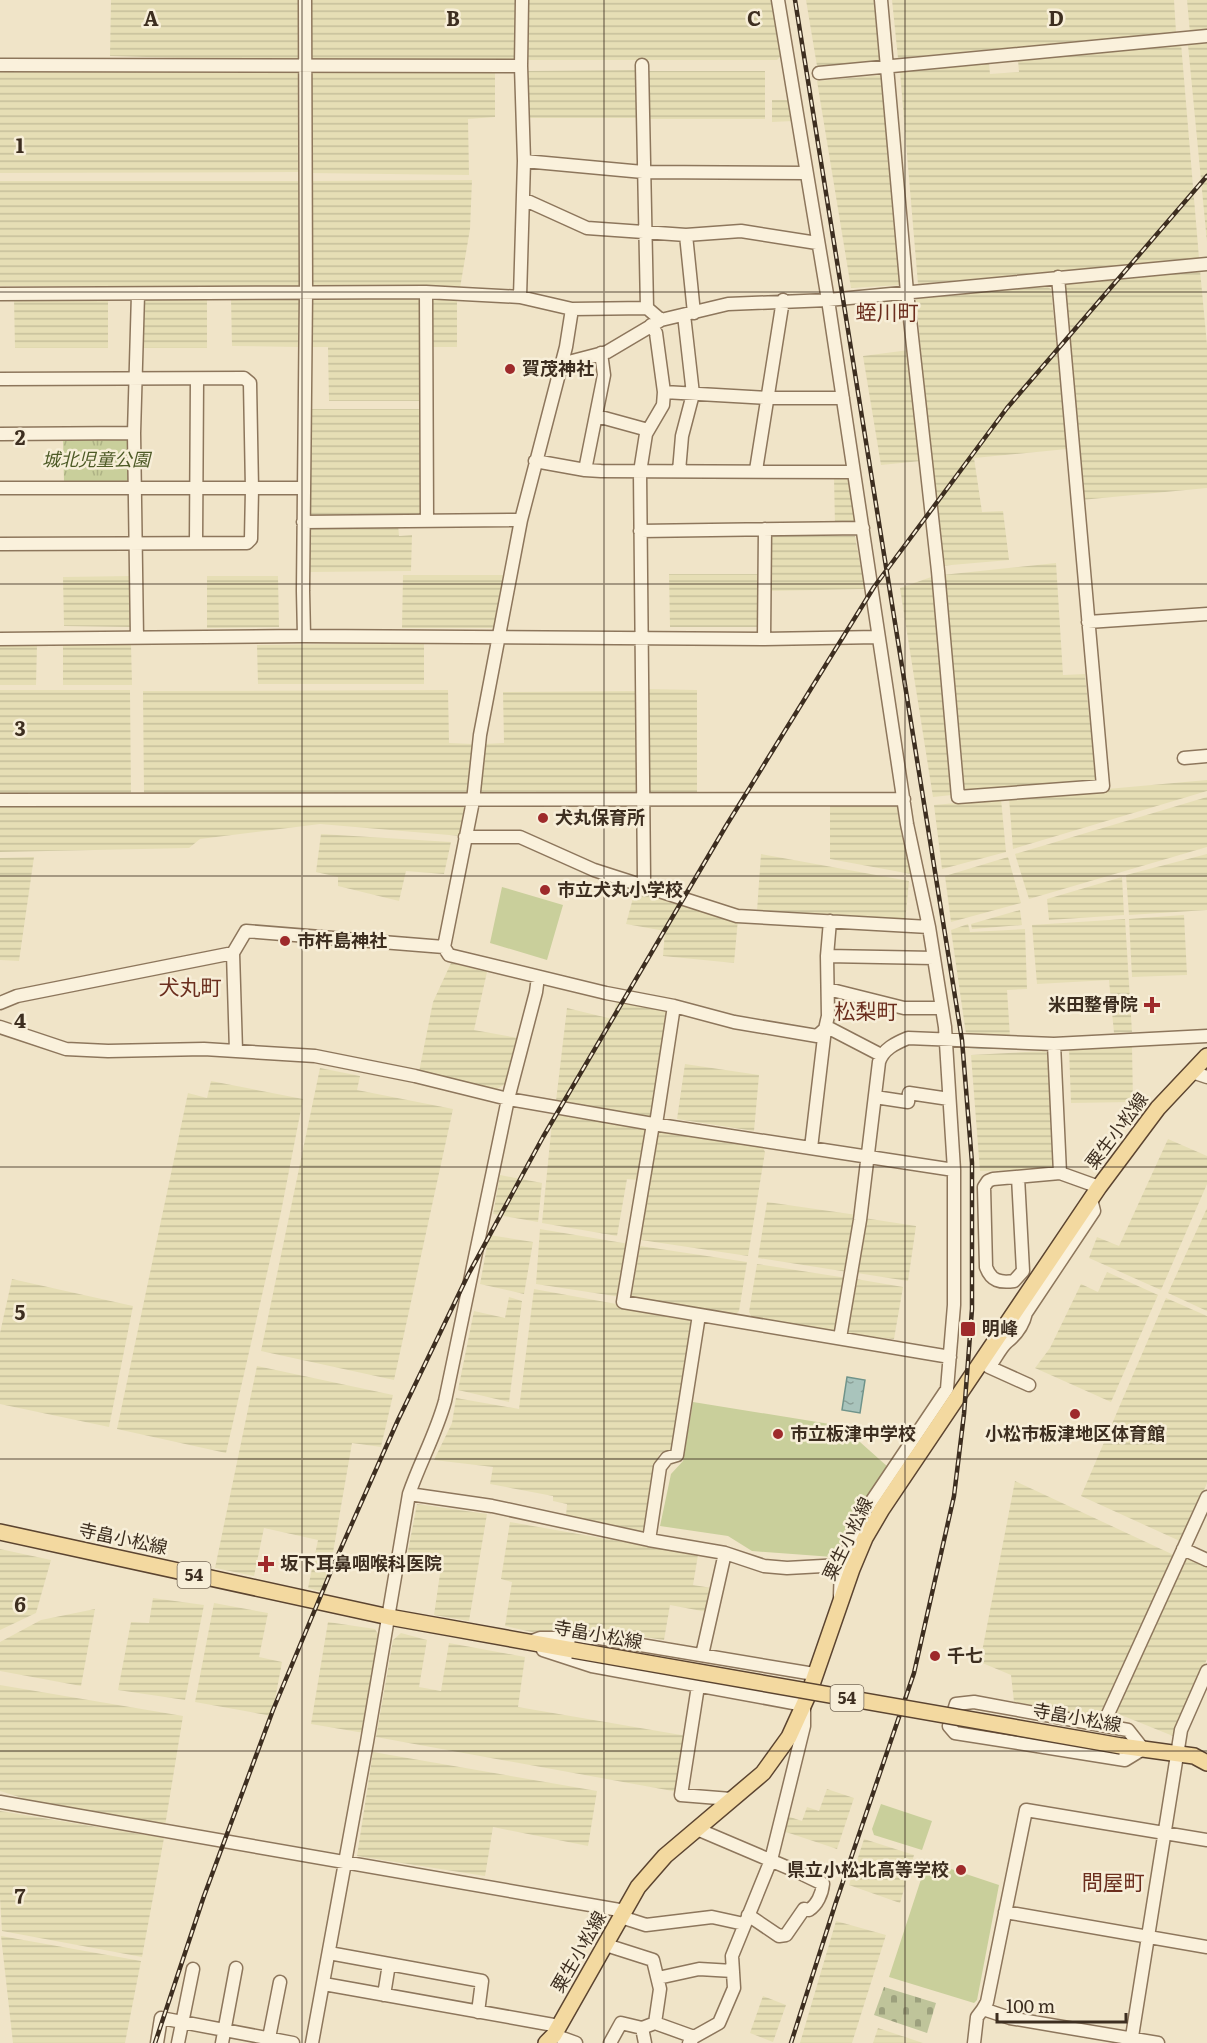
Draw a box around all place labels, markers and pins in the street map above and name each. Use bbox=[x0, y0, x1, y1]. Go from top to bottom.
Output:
place label: 賀茂神社 bbox=[522, 354, 594, 381]
marker: 賀茂神社 bbox=[503, 362, 517, 376]
place label: 犬丸保育所 bbox=[555, 803, 645, 830]
marker: 犬丸保育所 bbox=[536, 811, 550, 825]
place label: 市立犬丸小学校 bbox=[557, 875, 683, 902]
marker: 市立犬丸小学校 bbox=[538, 883, 552, 897]
place label: 市杵島神社 bbox=[297, 926, 387, 953]
marker: 市杵島神社 bbox=[278, 934, 292, 948]
place label: 米田整骨院 bbox=[1048, 990, 1138, 1017]
marker: 米田整骨院 bbox=[1143, 996, 1161, 1014]
place label: 明峰 bbox=[982, 1314, 1018, 1341]
marker: 明峰 bbox=[959, 1320, 977, 1338]
marker: 小松市板津地区体育館 bbox=[1068, 1407, 1082, 1421]
place label: 市立板津中学校 bbox=[790, 1419, 916, 1446]
place label: 小松市板津地区体育館 bbox=[985, 1419, 1165, 1446]
marker: 市立板津中学校 bbox=[771, 1427, 785, 1441]
place label: 坂下耳鼻咽喉科医院 bbox=[280, 1549, 442, 1576]
marker: 坂下耳鼻咽喉科医院 bbox=[257, 1555, 275, 1573]
place label: 千七 bbox=[947, 1641, 983, 1668]
marker: 千七 bbox=[928, 1649, 942, 1663]
place label: 県立小松北高等学校 bbox=[787, 1855, 949, 1882]
marker: 県立小松北高等学校 bbox=[954, 1863, 968, 1877]

